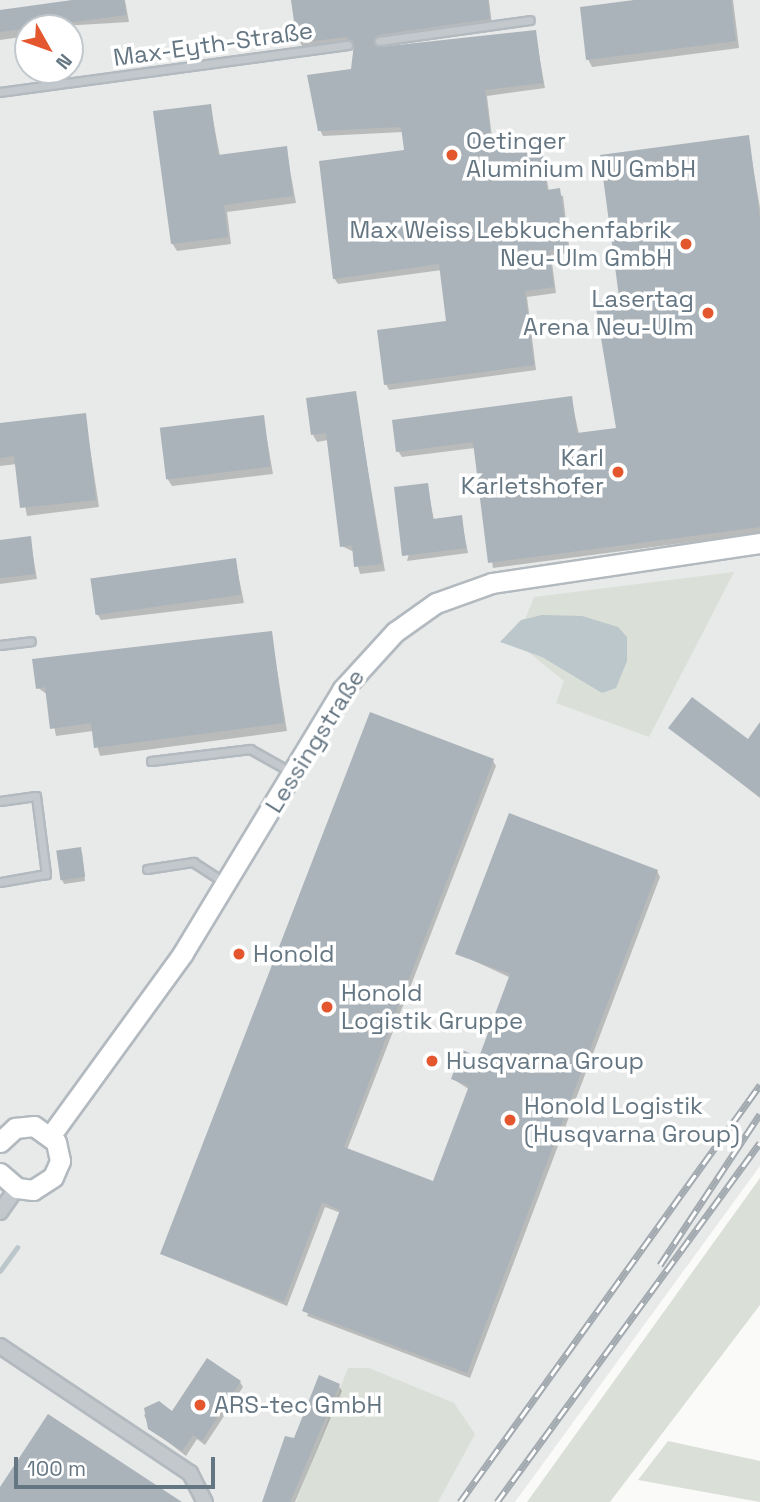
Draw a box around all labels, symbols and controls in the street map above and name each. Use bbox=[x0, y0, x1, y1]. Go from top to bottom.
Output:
north arrow bbox=[14, 14, 84, 84]
street label: Max-Eyth-Straße bbox=[111, 16, 315, 72]
text: N bbox=[50, 49, 78, 74]
place label: Oetinger Aluminium NU GmbH bbox=[466, 127, 696, 183]
marker: Oetinger Aluminium NU GmbH bbox=[444, 147, 460, 163]
place label: Max Weiss Lebkuchenfabrik Neu-Ulm GmbH bbox=[349, 216, 672, 272]
marker: Max Weiss Lebkuchenfabrik Neu-Ulm GmbH bbox=[678, 236, 694, 252]
place label: Lasertag Arena Neu-Ulm bbox=[523, 285, 694, 341]
marker: Lasertag Arena Neu-Ulm bbox=[700, 305, 716, 321]
place label: Karl Karletshofer bbox=[461, 444, 604, 500]
marker: Karl Karletshofer bbox=[610, 464, 626, 480]
street label: Lessingstraße bbox=[259, 664, 371, 818]
place label: Honold bbox=[253, 940, 334, 968]
marker: Honold bbox=[231, 946, 247, 962]
place label: Honold Logistik Gruppe bbox=[341, 979, 523, 1035]
marker: Honold Logistik Gruppe bbox=[319, 999, 335, 1015]
place label: Husqvarna Group bbox=[446, 1047, 644, 1075]
marker: Husqvarna Group bbox=[424, 1053, 440, 1069]
place label: Honold Logistik (Husqvarna Group) bbox=[524, 1092, 740, 1148]
marker: Honold Logistik (Husqvarna Group) bbox=[502, 1112, 518, 1128]
place label: ARS-tec GmbH bbox=[214, 1391, 382, 1419]
marker: ARS-tec GmbH bbox=[192, 1397, 208, 1413]
scale bar bbox=[18, 1442, 219, 1486]
text: 100 m bbox=[27, 1455, 86, 1482]

